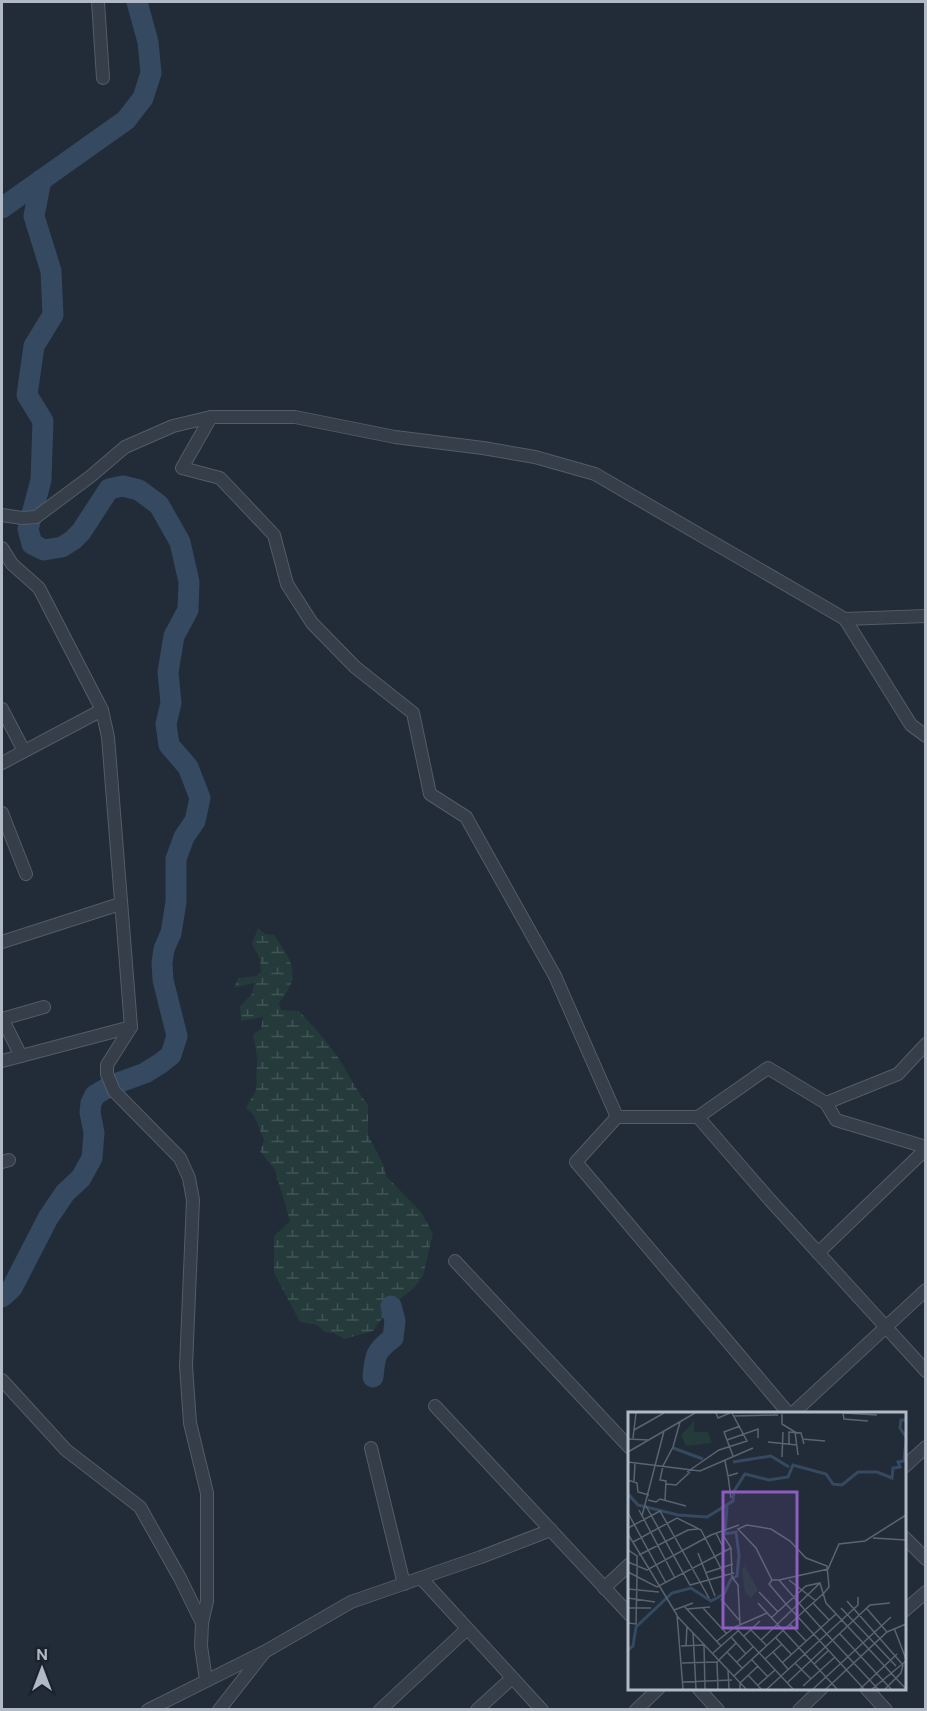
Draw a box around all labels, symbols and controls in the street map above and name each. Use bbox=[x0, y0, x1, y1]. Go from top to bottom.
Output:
inset map bbox=[628, 1412, 906, 1690]
north arrow bbox=[12, 1639, 72, 1699]
text: N bbox=[36, 1644, 48, 1665]

